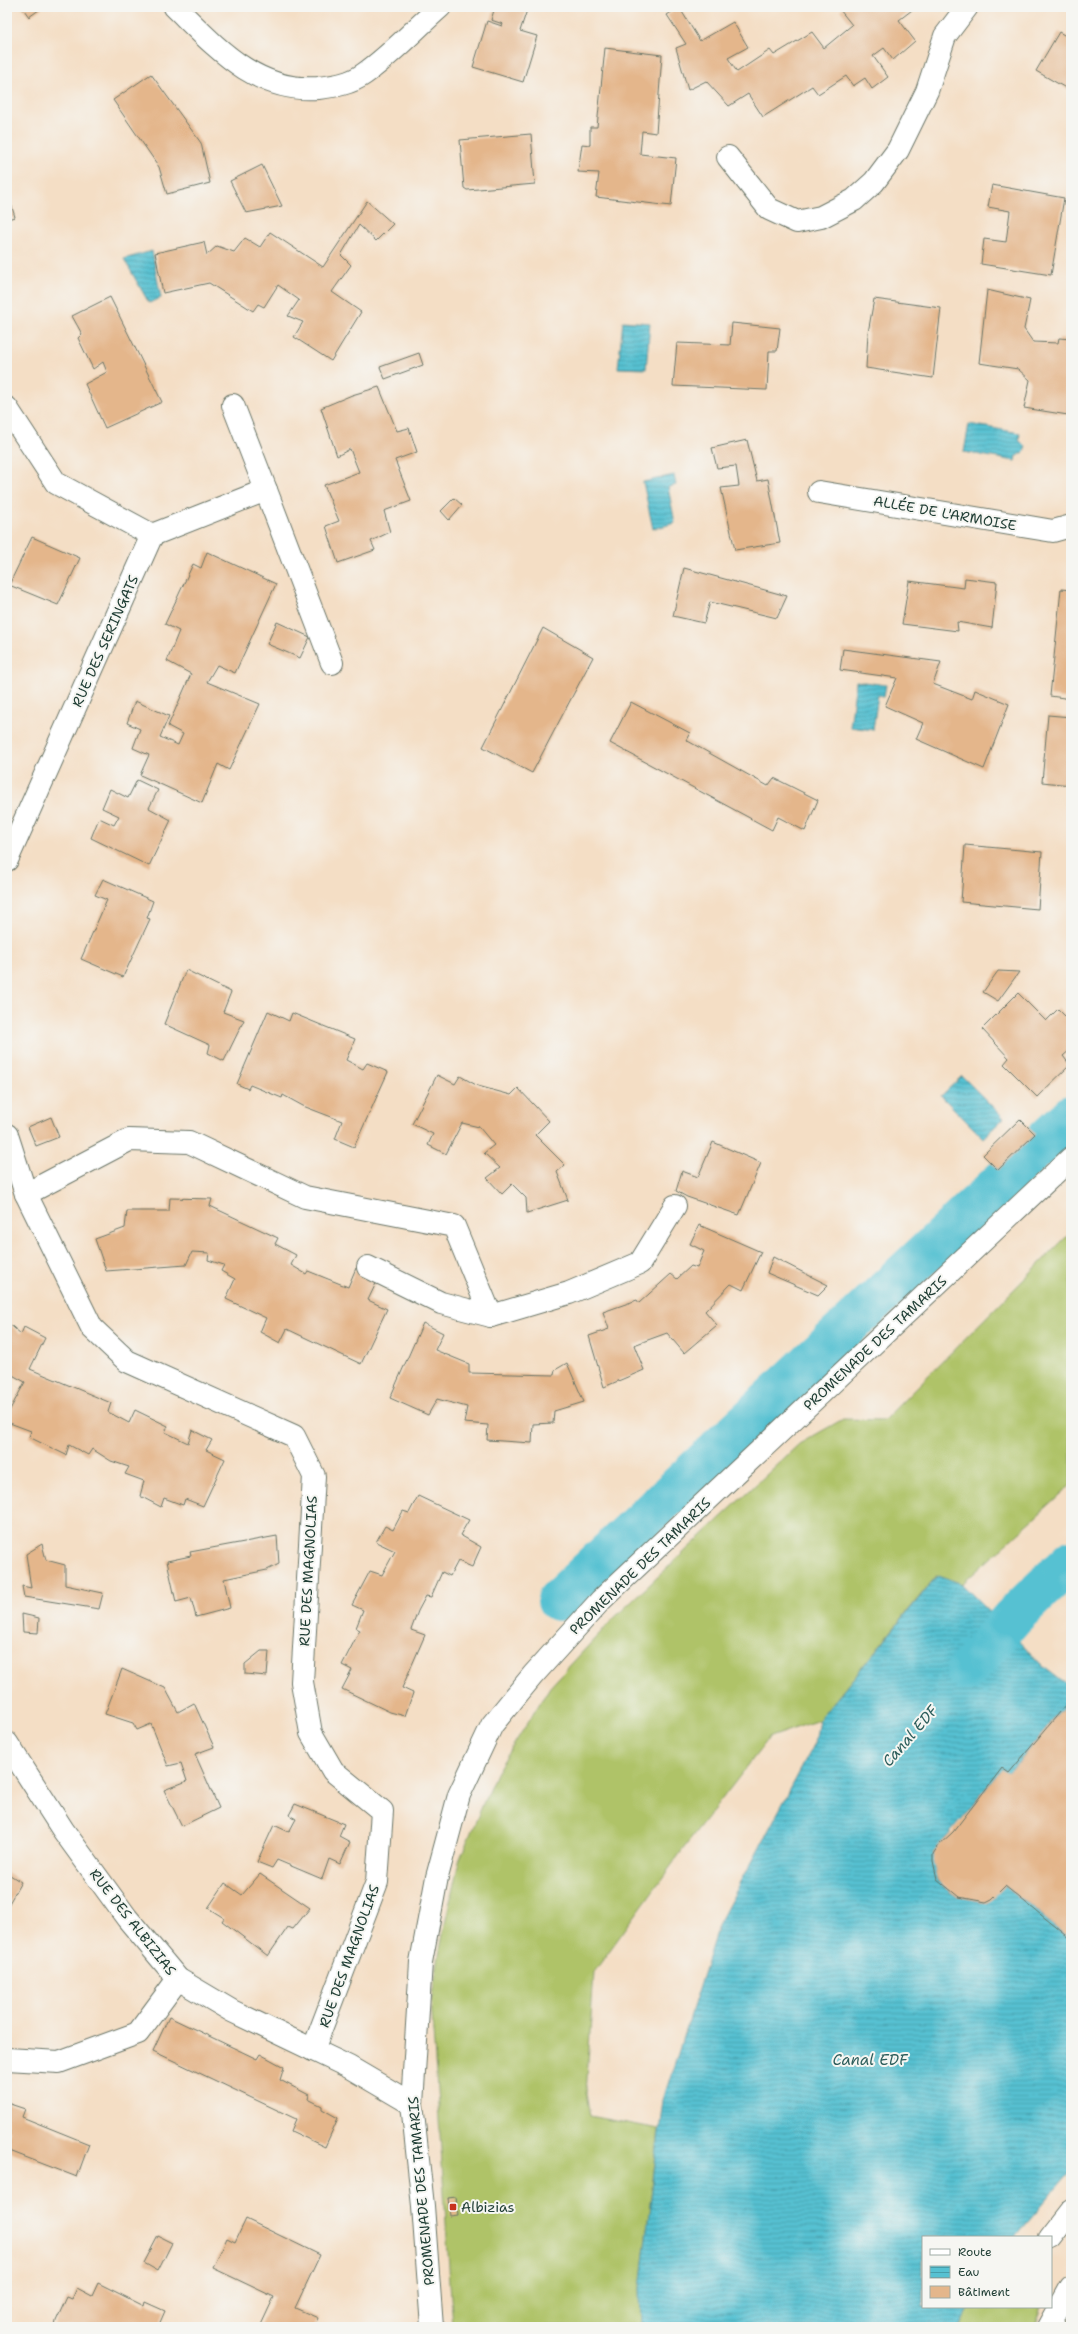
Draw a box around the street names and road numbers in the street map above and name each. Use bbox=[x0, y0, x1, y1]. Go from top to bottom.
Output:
street label: ALLÉE DE L'ARMOISE bbox=[872, 492, 1018, 534]
street label: RUE DES SERINGATS bbox=[68, 572, 142, 710]
street label: PROMENADE DES TAMARIS bbox=[800, 1272, 951, 1414]
street label: PROMENADE DES TAMARIS bbox=[566, 1493, 715, 1638]
street label: RUE DES MAGNOLIAS bbox=[295, 1495, 321, 1647]
street label: RUE DES ALBIZIAS bbox=[86, 1865, 180, 1979]
street label: RUE DES MAGNOLIAS bbox=[315, 1882, 383, 2030]
street label: PROMENADE DES TAMARIS bbox=[404, 2096, 438, 2286]

